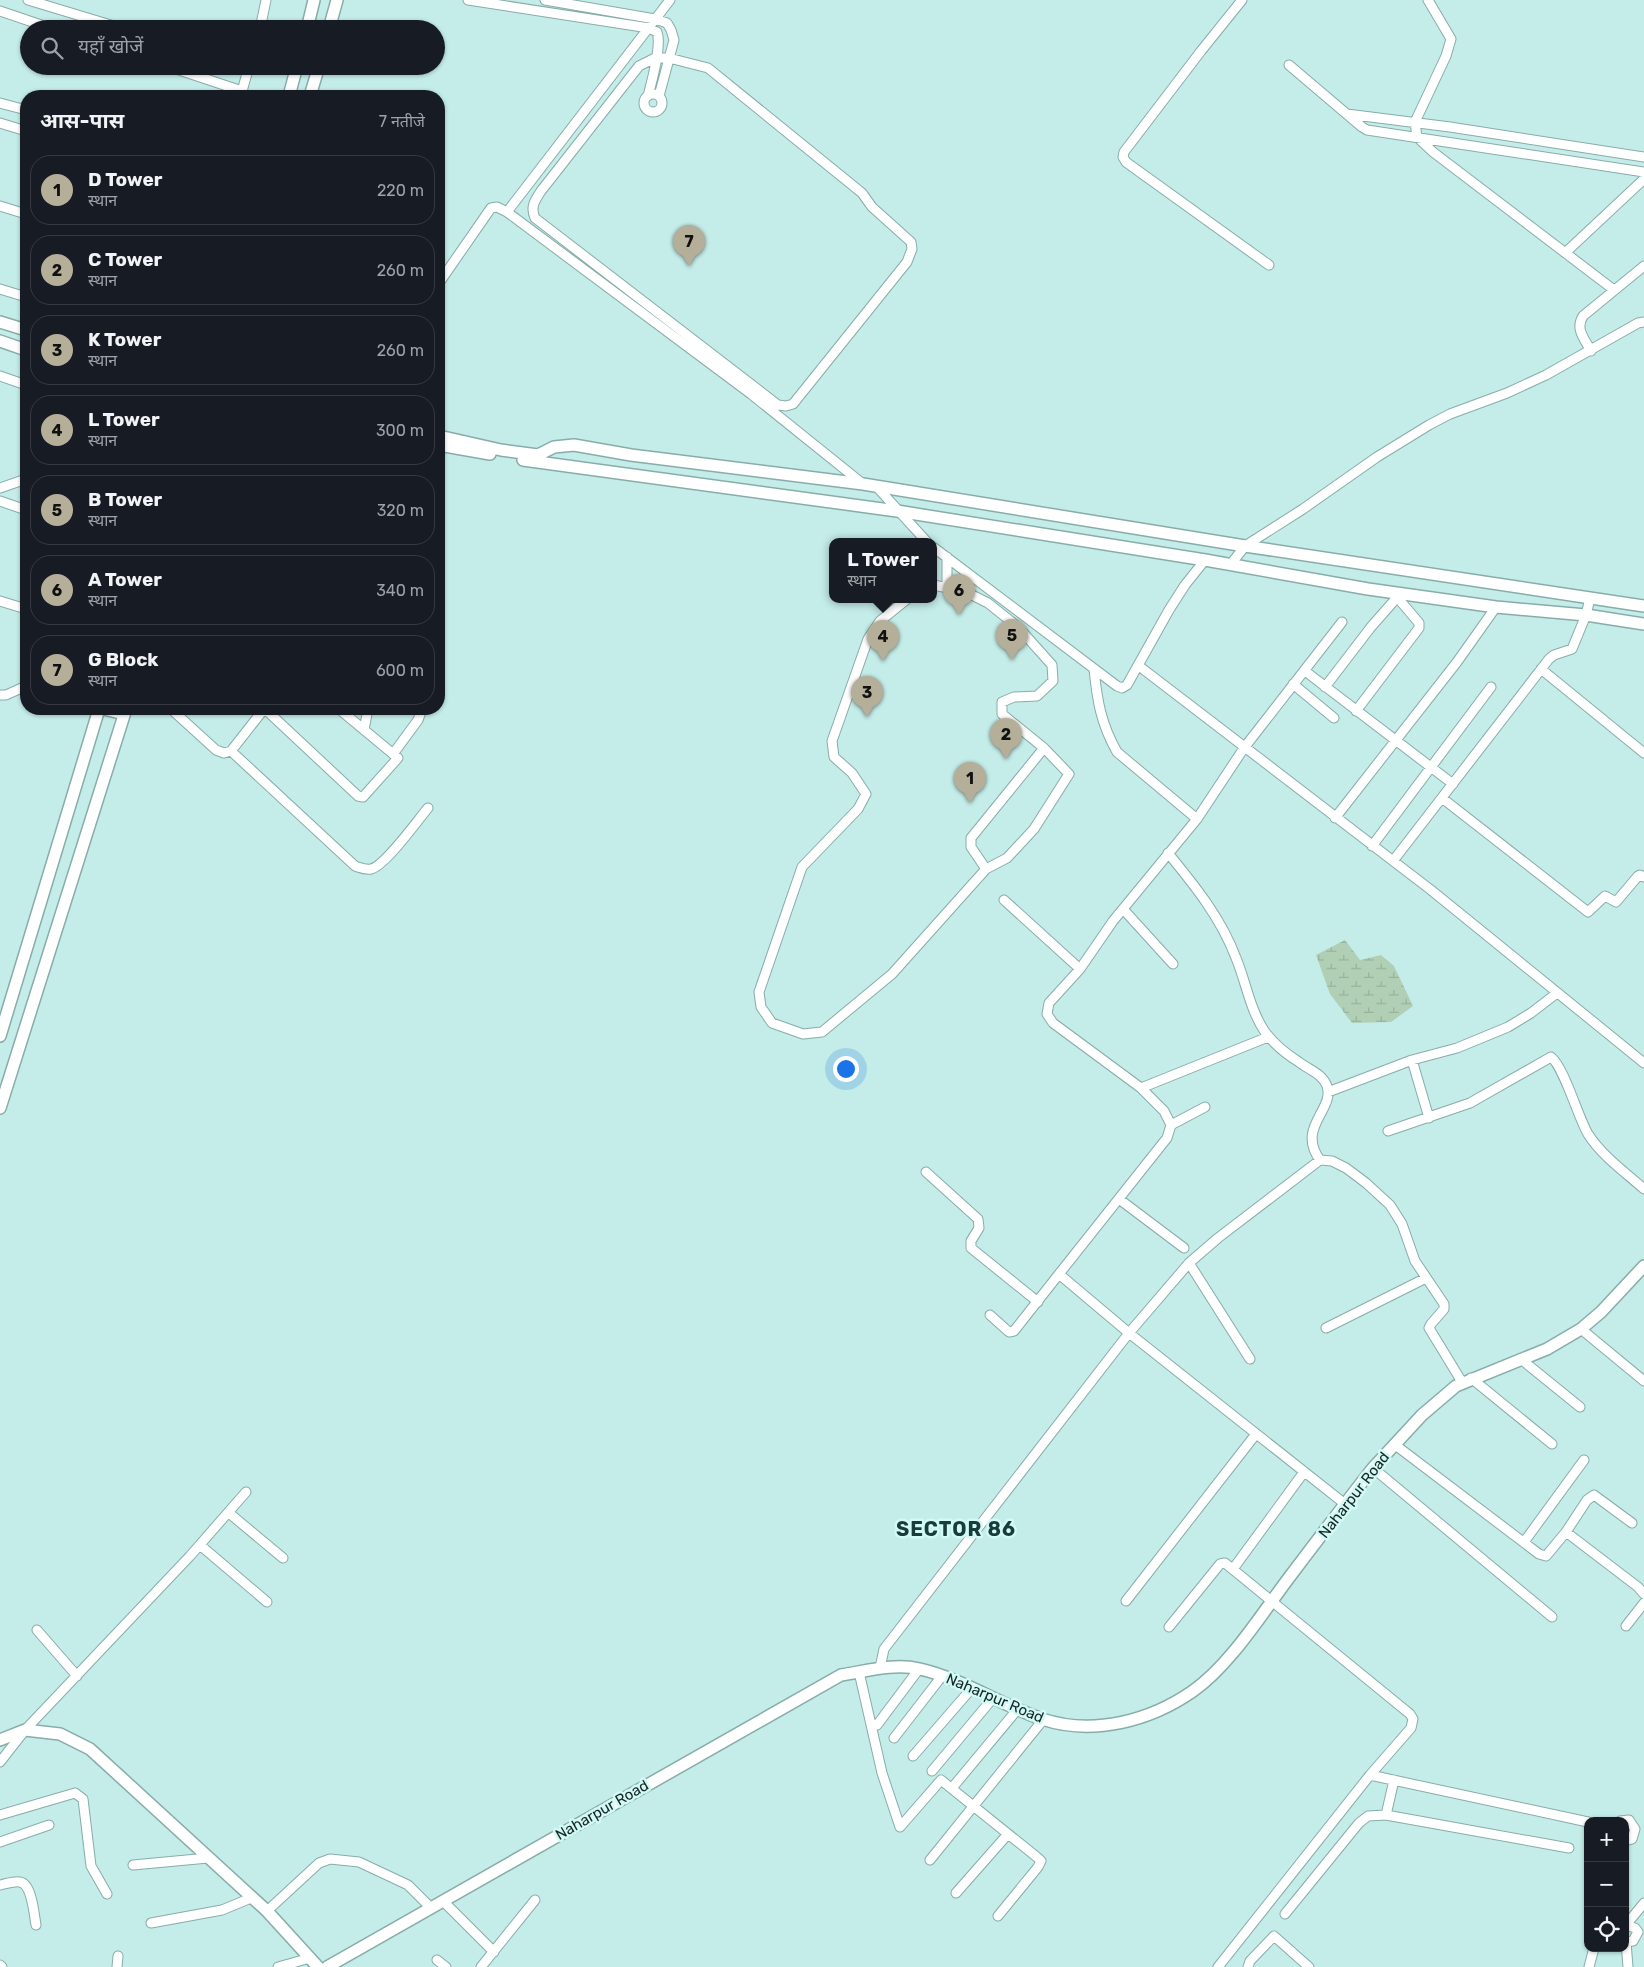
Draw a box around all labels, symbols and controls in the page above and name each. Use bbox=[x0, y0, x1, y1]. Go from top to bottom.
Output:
search box bbox=[20, 20, 445, 75]
icon: search bbox=[38, 34, 66, 62]
text: यहाँ खोजें bbox=[78, 35, 143, 58]
text: आस-पास bbox=[40, 108, 124, 133]
text: 7 नतीजे bbox=[379, 112, 425, 131]
text: D Tower bbox=[88, 168, 162, 191]
text: 1 bbox=[53, 181, 61, 200]
text: 220 m bbox=[377, 181, 424, 200]
text: स्थान bbox=[88, 191, 117, 210]
pin: 7 bbox=[673, 225, 705, 266]
text: C Tower bbox=[88, 248, 162, 271]
text: 2 bbox=[52, 261, 62, 280]
text: 260 m bbox=[377, 261, 424, 280]
text: स्थान bbox=[88, 271, 117, 290]
text: K Tower bbox=[88, 328, 161, 351]
text: 3 bbox=[52, 341, 62, 360]
text: 260 m bbox=[377, 341, 424, 360]
text: स्थान bbox=[88, 351, 117, 370]
text: L Tower bbox=[88, 408, 160, 431]
text: 4 bbox=[52, 421, 62, 440]
text: 300 m bbox=[376, 421, 424, 440]
text: स्थान bbox=[88, 431, 117, 450]
text: B Tower bbox=[88, 488, 162, 511]
text: 5 bbox=[52, 501, 62, 520]
text: 320 m bbox=[377, 501, 424, 520]
text: स्थान bbox=[88, 511, 117, 530]
popup bbox=[829, 538, 937, 603]
text: L Tower bbox=[847, 548, 919, 571]
text: A Tower bbox=[88, 568, 162, 591]
text: स्थान bbox=[847, 571, 876, 590]
pin: 6 bbox=[943, 574, 975, 615]
text: 6 bbox=[52, 581, 62, 600]
text: 340 m bbox=[376, 581, 424, 600]
text: स्थान bbox=[88, 591, 117, 610]
pin: 5 bbox=[996, 619, 1028, 660]
pin: 4 bbox=[867, 620, 899, 661]
text: G Block bbox=[88, 648, 158, 671]
text: 7 bbox=[52, 661, 62, 680]
text: 600 m bbox=[376, 661, 424, 680]
text: स्थान bbox=[88, 671, 117, 690]
pin: 3 bbox=[851, 676, 883, 717]
pin: 2 bbox=[990, 718, 1022, 759]
pin: 1 bbox=[954, 762, 986, 803]
your location bbox=[833, 1056, 859, 1082]
street label: Naharpur Road bbox=[1315, 1448, 1393, 1542]
district label: SECTOR 86 bbox=[896, 1517, 1016, 1541]
street label: Naharpur Road bbox=[943, 1669, 1047, 1727]
street label: Naharpur Road bbox=[552, 1776, 652, 1844]
map controls bbox=[1584, 1817, 1629, 1952]
button: + bbox=[1584, 1817, 1629, 1862]
button: − bbox=[1584, 1862, 1629, 1907]
button: locate bbox=[1584, 1907, 1629, 1952]

